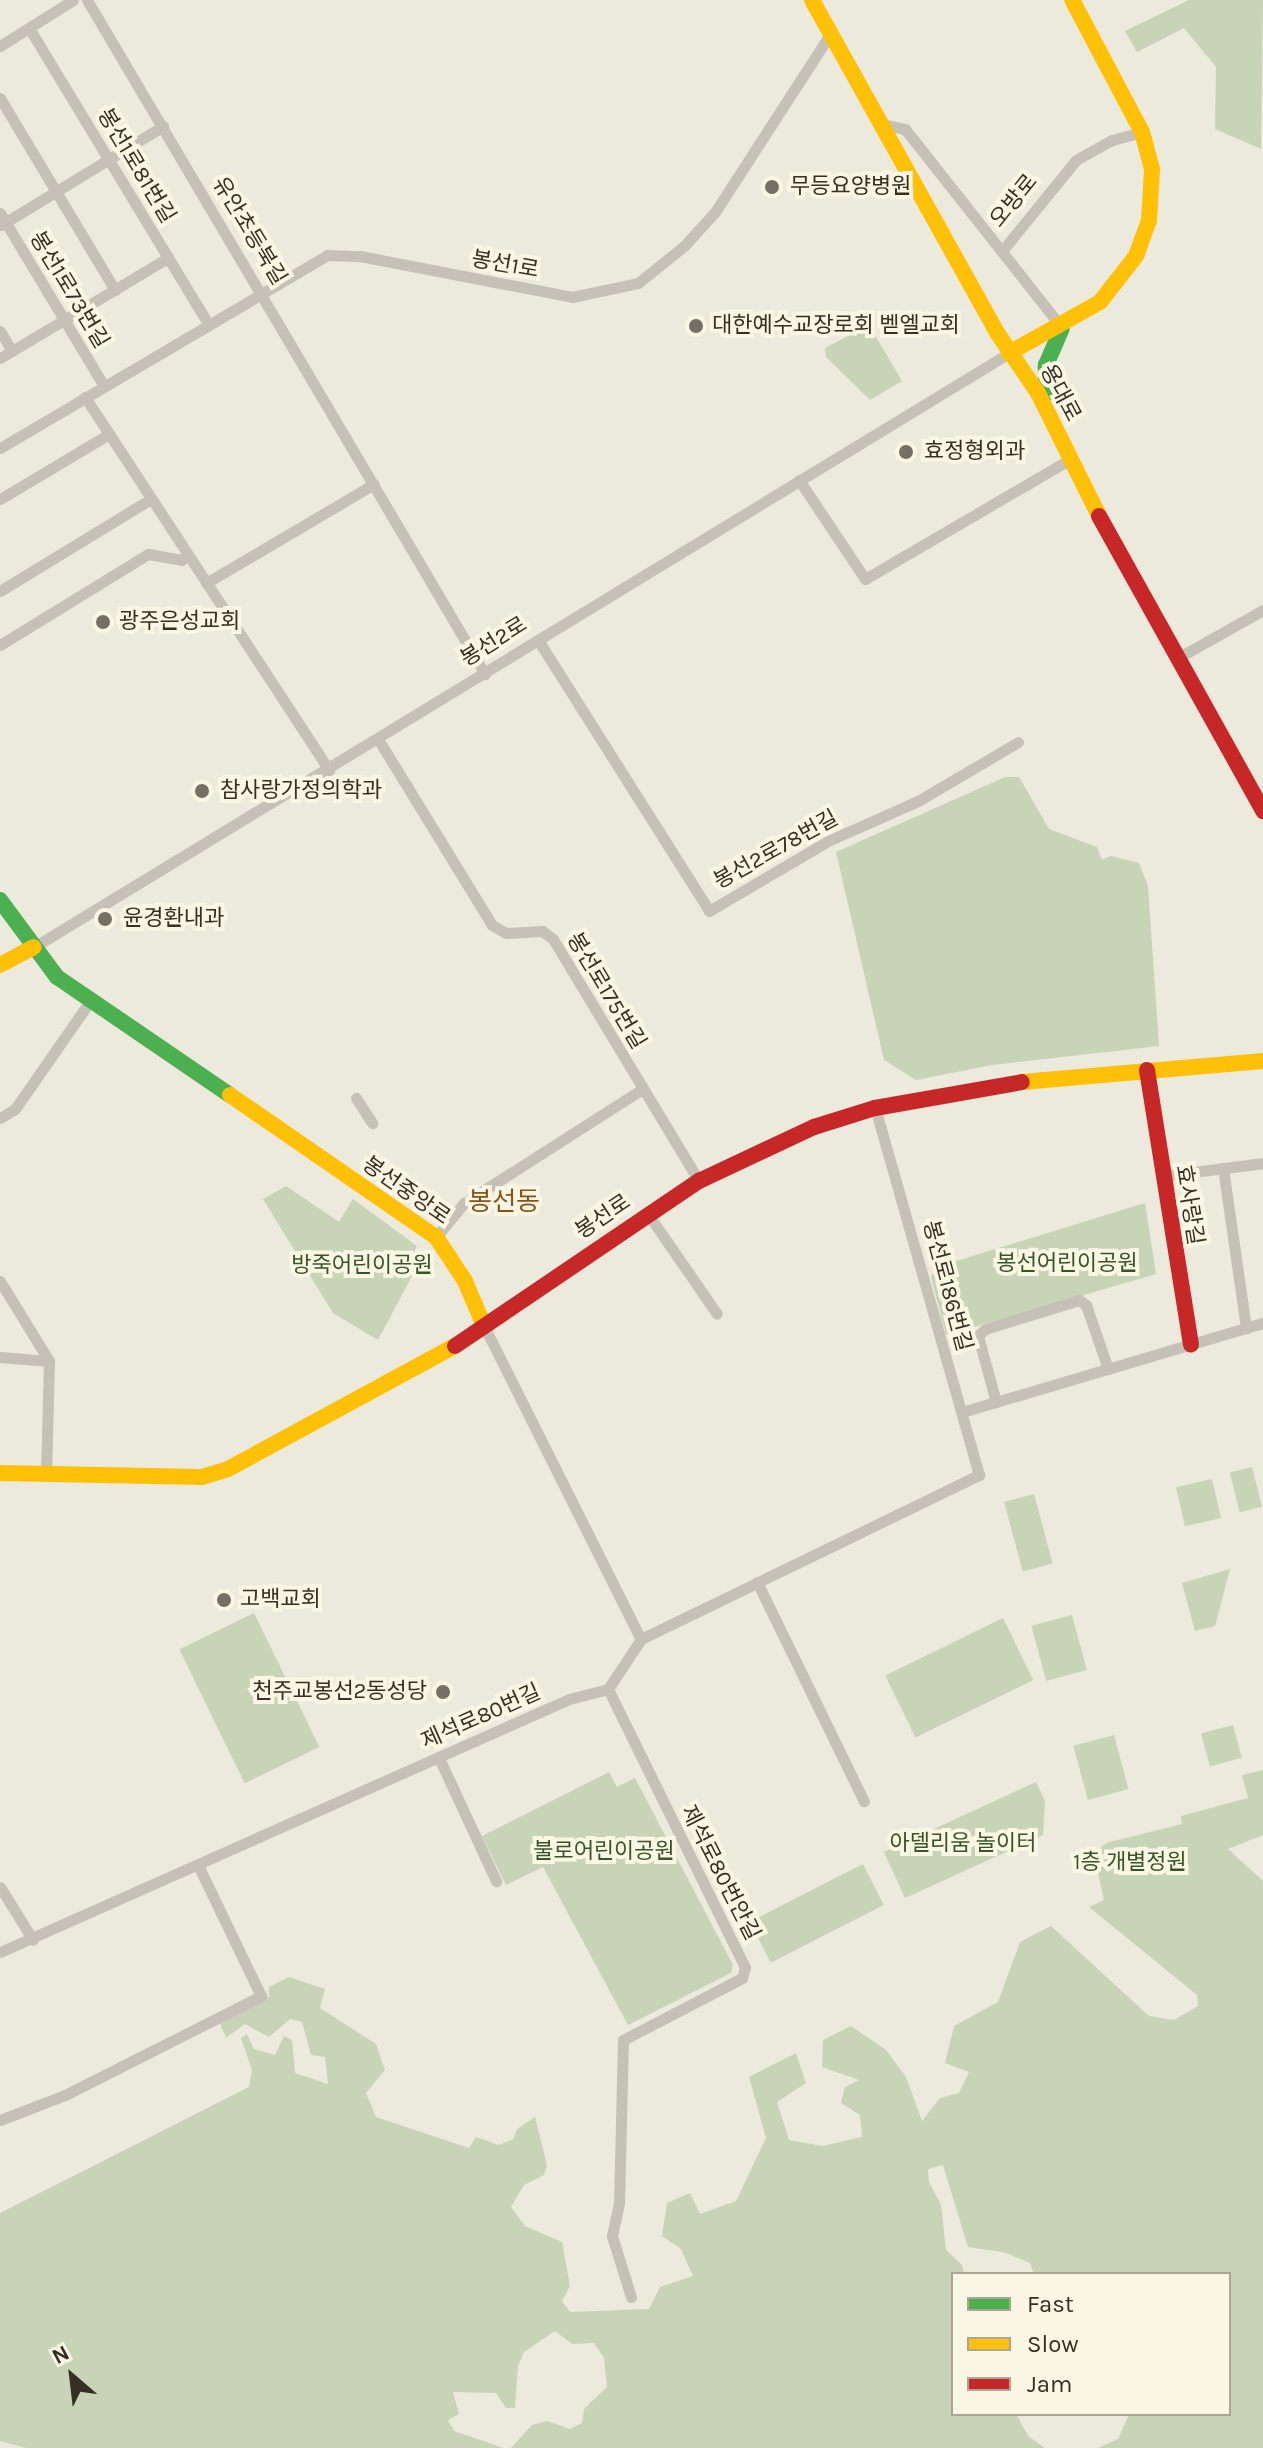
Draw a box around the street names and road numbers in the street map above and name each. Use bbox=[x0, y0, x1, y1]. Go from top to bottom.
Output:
street label: 봉선1로81번길 bbox=[91, 104, 181, 228]
street label: 오방로 bbox=[985, 169, 1043, 233]
street label: 유안초등북길 bbox=[206, 172, 292, 290]
street label: 봉선1로73번길 bbox=[24, 227, 114, 353]
street label: 봉선1로 bbox=[469, 246, 541, 284]
street label: 용대로 bbox=[1034, 360, 1086, 426]
street label: 봉선2로 bbox=[456, 611, 532, 673]
street label: 봉선2로78번길 bbox=[709, 805, 843, 895]
street label: 봉선로175번길 bbox=[561, 928, 651, 1054]
street label: 봉선중앙로 bbox=[357, 1151, 455, 1231]
street label: 효사랑길 bbox=[1170, 1163, 1208, 1247]
street label: 봉선로 bbox=[570, 1189, 636, 1245]
street label: 봉선로186번길 bbox=[917, 1218, 977, 1354]
street label: 제석로80번길 bbox=[417, 1679, 545, 1755]
street label: 제석로80번안길 bbox=[675, 1801, 765, 1945]

